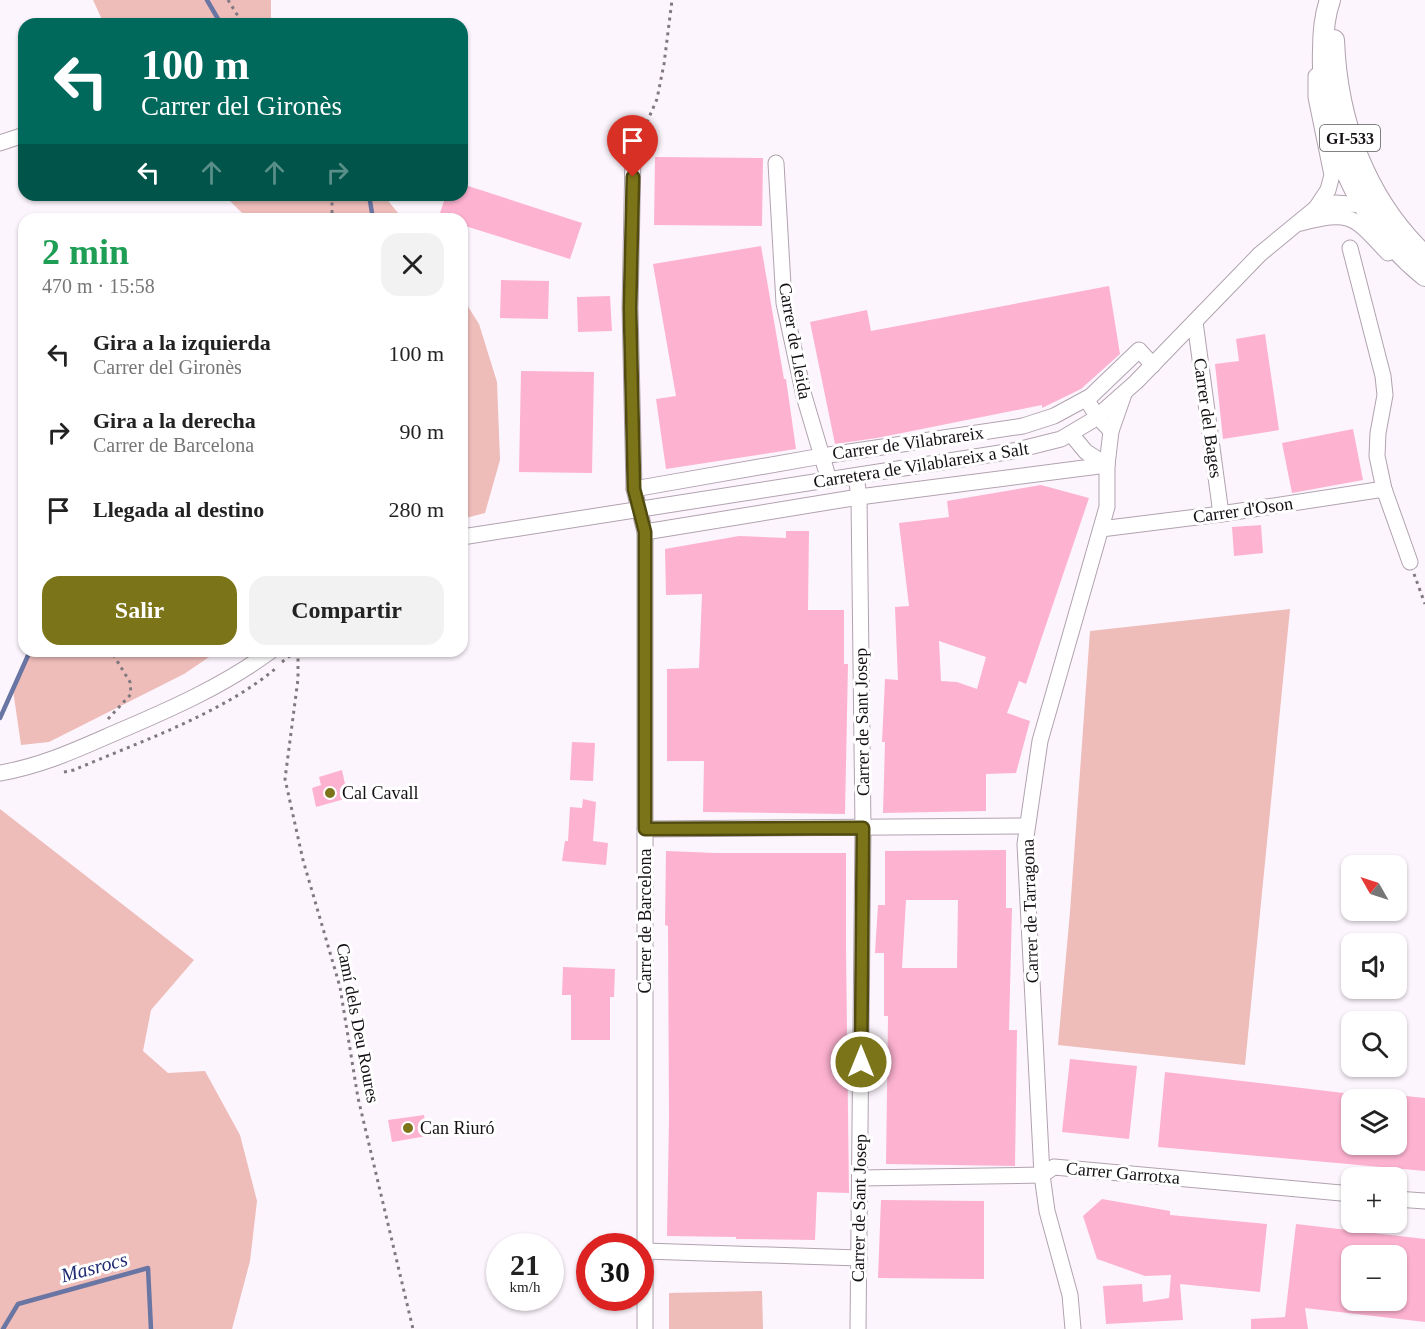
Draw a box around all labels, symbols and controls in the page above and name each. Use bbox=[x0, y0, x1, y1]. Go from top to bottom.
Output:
icon: left bbox=[42, 42, 120, 120]
text: 100 m bbox=[141, 42, 250, 88]
text: Carrer del Gironès bbox=[141, 91, 342, 121]
pin bbox=[607, 115, 658, 177]
icon: arrive bbox=[616, 124, 649, 157]
road number: GI-533 bbox=[1320, 125, 1380, 151]
icon: left bbox=[132, 156, 165, 189]
icon: ahead bbox=[195, 156, 228, 189]
icon: ahead bbox=[258, 156, 291, 189]
icon: right bbox=[321, 156, 354, 189]
text: 2 min bbox=[42, 232, 129, 272]
button: close bbox=[381, 233, 444, 296]
text: 470 m · 15:58 bbox=[42, 275, 155, 297]
street label: Carrer de Lleida bbox=[775, 281, 815, 401]
text: Gira a la izquierda bbox=[93, 330, 271, 355]
icon: left bbox=[42, 338, 75, 371]
text: 100 m bbox=[388, 341, 444, 366]
text: Carrer del Gironès bbox=[93, 356, 242, 378]
street label: Carrer del Bages bbox=[1190, 357, 1226, 479]
text: Gira a la derecha bbox=[93, 408, 256, 433]
icon: right bbox=[42, 416, 75, 449]
text: 90 m bbox=[399, 419, 444, 444]
street label: Carrer de Vilabrareix bbox=[831, 422, 985, 464]
text: Carrer de Barcelona bbox=[93, 434, 254, 456]
street label: Carretera de Vilablareix a Salt bbox=[812, 438, 1030, 492]
street label: Carrer d'Oson bbox=[1192, 493, 1294, 527]
icon: arrive bbox=[42, 494, 75, 527]
text: Llegada al destino bbox=[93, 497, 264, 522]
text: 280 m bbox=[388, 497, 444, 522]
button: Salir bbox=[42, 576, 237, 645]
button: Compartir bbox=[249, 576, 444, 645]
street label: Carrer de Sant Josep bbox=[851, 648, 873, 796]
place label: Cal Cavall bbox=[342, 783, 418, 803]
marker: Cal Cavall bbox=[323, 786, 337, 800]
street label: Carrer de Tarragona bbox=[1017, 839, 1043, 983]
street label: Carrer de Barcelona bbox=[635, 849, 655, 993]
north arrow bbox=[1341, 855, 1407, 921]
map controls bbox=[1341, 855, 1407, 1311]
button: sound bbox=[1341, 933, 1407, 999]
street label: Camí dels Deu Roures bbox=[333, 941, 383, 1105]
button: search bbox=[1341, 1011, 1407, 1077]
position arrow bbox=[829, 1030, 893, 1094]
button: layers bbox=[1341, 1089, 1407, 1155]
place label: Can Riuró bbox=[420, 1118, 495, 1138]
marker: Can Riuró bbox=[401, 1121, 415, 1135]
street label: Carrer de Sant Josep bbox=[848, 1134, 870, 1282]
street label: Carrer Garrotxa bbox=[1065, 1158, 1181, 1188]
button: + bbox=[1341, 1167, 1407, 1233]
speed limit sign: 30 bbox=[576, 1233, 654, 1311]
button: − bbox=[1341, 1245, 1407, 1311]
water label: Masrocs bbox=[57, 1248, 130, 1287]
text: 21 bbox=[510, 1248, 540, 1281]
text: km/h bbox=[510, 1279, 540, 1295]

